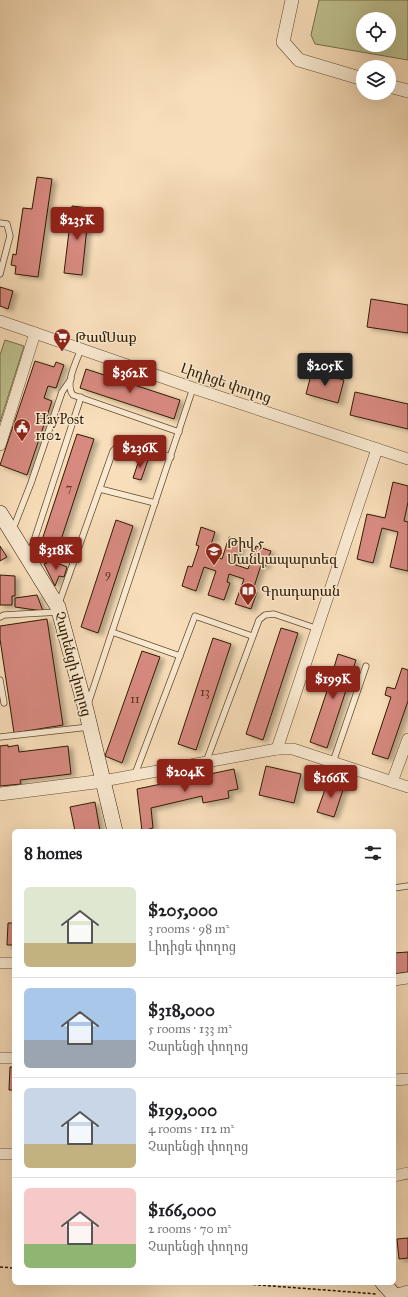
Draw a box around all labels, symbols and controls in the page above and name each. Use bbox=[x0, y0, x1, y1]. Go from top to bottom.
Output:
map controls bbox=[356, 12, 396, 100]
button: locate bbox=[356, 12, 396, 52]
button: layers bbox=[356, 60, 396, 100]
pin: $235K bbox=[49, 207, 105, 241]
text: $235K bbox=[60, 212, 94, 228]
supermarket icon: ԹամՍաք bbox=[52, 327, 72, 352]
place label: ԹամՍաք bbox=[75, 329, 137, 346]
pin: $205K bbox=[297, 353, 353, 387]
text: $205K bbox=[306, 358, 344, 374]
pin: $362K bbox=[102, 360, 158, 394]
street label: Լիդիցե փողոց bbox=[178, 360, 274, 406]
text: $362K bbox=[112, 365, 148, 381]
place label: HayPost 1102 bbox=[35, 411, 84, 444]
public building icon: HayPost 1102 bbox=[12, 417, 32, 442]
pin: $236K bbox=[112, 435, 168, 469]
text: $236K bbox=[122, 440, 158, 456]
house number: 7 bbox=[66, 481, 72, 495]
place label: Թիվ 5 Մանկապարտեզ bbox=[227, 535, 338, 568]
pin: $318K bbox=[28, 537, 84, 571]
school or university icon: Թիվ 5 Մանկապարտեզ bbox=[204, 541, 224, 566]
text: $318K bbox=[39, 542, 73, 558]
house number: 9 bbox=[105, 567, 111, 581]
library icon: Գրադարան bbox=[238, 581, 258, 606]
place label: Գրադարան bbox=[261, 583, 340, 600]
street label: Չարենցի փողոց bbox=[51, 610, 95, 718]
pin: $199K bbox=[305, 666, 361, 700]
text: $199K bbox=[315, 671, 351, 687]
house number: 13 bbox=[200, 685, 210, 699]
house number: 11 bbox=[130, 692, 140, 706]
pin: $204K bbox=[157, 759, 213, 793]
text: $204K bbox=[166, 764, 204, 780]
pin: $166K bbox=[303, 765, 359, 799]
text: $166K bbox=[313, 770, 349, 786]
icon: filters bbox=[362, 842, 384, 864]
text: 8 homes bbox=[24, 843, 82, 864]
text: $205,000 bbox=[148, 900, 218, 921]
icon: home bbox=[56, 903, 104, 951]
text: 3 rooms · 98 m² bbox=[148, 921, 230, 937]
text: Լիդիցե փողոց bbox=[148, 939, 236, 955]
text: $318,000 bbox=[148, 1000, 215, 1021]
icon: home bbox=[56, 1004, 104, 1052]
text: 5 rooms · 133 m² bbox=[148, 1021, 232, 1037]
text: Չարենցի փողոց bbox=[148, 1039, 248, 1055]
text: $199,000 bbox=[148, 1100, 217, 1121]
icon: home bbox=[56, 1104, 104, 1152]
text: 4 rooms · 112 m² bbox=[148, 1121, 234, 1137]
text: Չարենցի փողոց bbox=[148, 1139, 248, 1155]
text: $166,000 bbox=[148, 1200, 216, 1221]
icon: home bbox=[56, 1204, 104, 1252]
text: 2 rooms · 70 m² bbox=[148, 1221, 231, 1237]
text: Չարենցի փողոց bbox=[148, 1239, 248, 1255]

